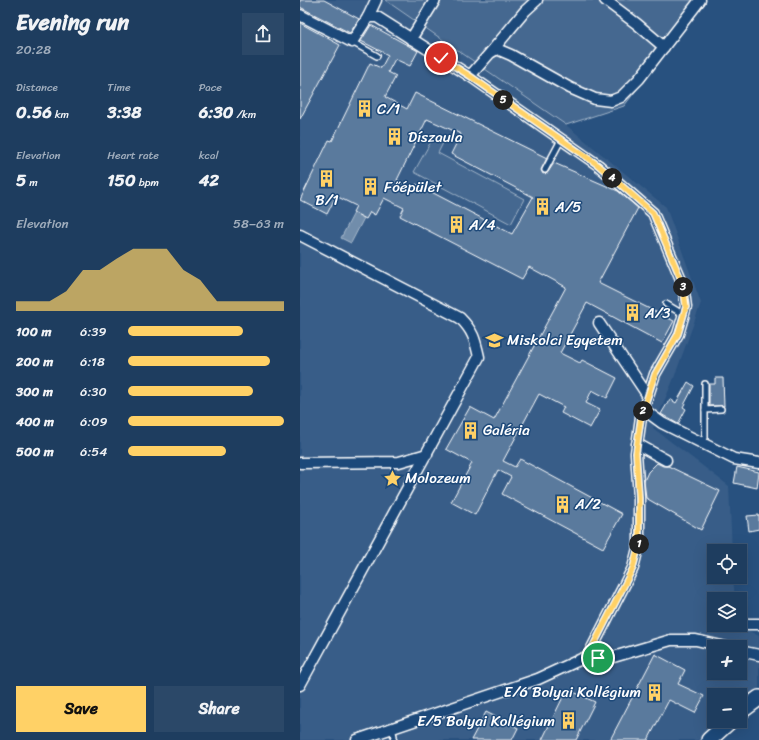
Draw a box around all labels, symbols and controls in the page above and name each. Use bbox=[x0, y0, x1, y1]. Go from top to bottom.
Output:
text: Evening run bbox=[16, 3, 129, 42]
button: share bbox=[242, 13, 284, 55]
text: 20:28 bbox=[16, 38, 51, 61]
pin bbox=[424, 41, 458, 75]
icon: check bbox=[430, 47, 452, 69]
text: Distance bbox=[16, 78, 58, 97]
text: Time bbox=[107, 78, 131, 97]
text: Pace bbox=[199, 78, 222, 97]
pin: 5 bbox=[493, 90, 513, 110]
text: 5 bbox=[500, 90, 506, 109]
place label: C/1 bbox=[377, 96, 400, 122]
text: 0.56 bbox=[16, 97, 52, 127]
text: 3:38 bbox=[107, 97, 141, 127]
text: 6:30 bbox=[199, 97, 234, 127]
building icon: C/1 bbox=[354, 99, 374, 119]
text: km bbox=[52, 105, 69, 124]
text: /km bbox=[234, 105, 256, 124]
place label: Díszaula bbox=[408, 124, 463, 150]
building icon: Díszaula bbox=[385, 127, 405, 147]
text: Elevation bbox=[16, 146, 61, 165]
text: Heart rate bbox=[107, 146, 159, 165]
text: kcal bbox=[199, 146, 219, 165]
text: 5 bbox=[16, 165, 26, 195]
text: 150 bbox=[107, 165, 136, 195]
text: 42 bbox=[199, 165, 219, 195]
pin: 4 bbox=[602, 168, 622, 188]
text: 4 bbox=[609, 168, 615, 187]
building icon: B/1 bbox=[317, 169, 337, 189]
text: m bbox=[26, 173, 38, 192]
text: bpm bbox=[136, 173, 159, 192]
place label: Főépület bbox=[384, 174, 442, 200]
building icon: Főépület bbox=[361, 177, 381, 197]
place label: B/1 bbox=[315, 187, 339, 213]
place label: A/5 bbox=[554, 194, 581, 220]
building icon: A/5 bbox=[532, 197, 552, 217]
text: Elevation bbox=[16, 212, 69, 235]
text: 58–63 m bbox=[233, 212, 284, 235]
place label: A/4 bbox=[468, 212, 496, 238]
building icon: A/4 bbox=[446, 215, 466, 235]
pin: 3 bbox=[673, 277, 693, 297]
text: 3 bbox=[680, 277, 686, 296]
place label: A/3 bbox=[644, 300, 671, 326]
building icon: A/3 bbox=[622, 303, 642, 323]
text: 100 m bbox=[16, 320, 51, 343]
text: 6:39 bbox=[80, 320, 106, 343]
place label: Miskolci Egyetem bbox=[507, 327, 623, 353]
school or university icon: Miskolci Egyetem bbox=[484, 330, 504, 350]
text: 200 m bbox=[16, 350, 53, 373]
text: 6:18 bbox=[80, 350, 105, 373]
text: 300 m bbox=[16, 380, 53, 403]
text: 6:30 bbox=[80, 380, 107, 403]
pin: 2 bbox=[633, 401, 653, 421]
text: 2 bbox=[640, 401, 646, 420]
text: 400 m bbox=[16, 410, 54, 433]
text: 6:09 bbox=[80, 410, 108, 433]
place label: Galéria bbox=[483, 417, 530, 443]
building icon: Galéria bbox=[460, 420, 480, 440]
text: 500 m bbox=[16, 440, 54, 463]
text: 6:54 bbox=[80, 440, 107, 463]
place label: Molozeum bbox=[405, 465, 471, 491]
place icon: Molozeum bbox=[382, 468, 402, 488]
place label: A/2 bbox=[574, 491, 601, 517]
building icon: A/2 bbox=[552, 494, 572, 514]
pin: 1 bbox=[629, 534, 649, 554]
text: 1 bbox=[637, 534, 641, 553]
map controls bbox=[707, 544, 747, 728]
button: locate bbox=[707, 544, 747, 584]
button: layers bbox=[707, 592, 747, 632]
button: + bbox=[707, 640, 747, 680]
pin bbox=[581, 641, 615, 675]
icon: arrive bbox=[587, 647, 609, 669]
place label: E/6 Bolyai Kollégium bbox=[504, 679, 641, 705]
building icon: E/6 Bolyai Kollégium bbox=[644, 682, 664, 702]
button: Save bbox=[16, 686, 146, 732]
button: Share bbox=[154, 686, 284, 732]
button: − bbox=[707, 688, 747, 728]
place label: E/5 Bolyai Kollégium bbox=[417, 708, 555, 734]
building icon: E/5 Bolyai Kollégium bbox=[558, 711, 578, 731]

